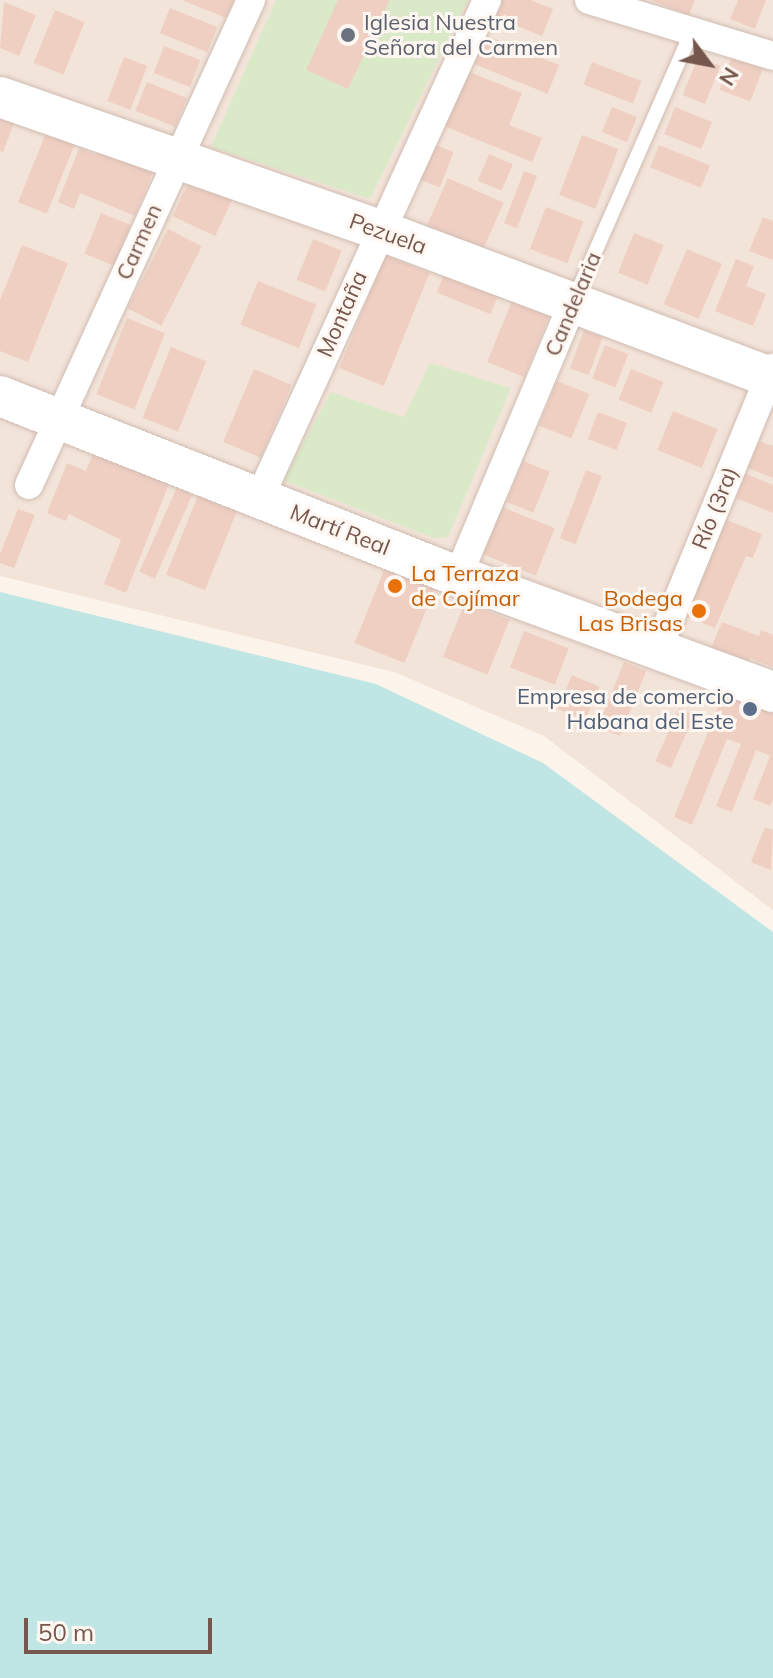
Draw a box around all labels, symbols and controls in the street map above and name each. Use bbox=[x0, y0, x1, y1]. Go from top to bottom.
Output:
place label: Iglesia Nuestra Señora del Carmen bbox=[364, 9, 558, 60]
north arrow bbox=[669, 24, 749, 104]
marker: Iglesia Nuestra Señora del Carmen bbox=[339, 26, 357, 44]
text: N bbox=[713, 62, 746, 91]
street label: Carmen bbox=[111, 200, 167, 284]
street label: Pezuela bbox=[346, 208, 430, 260]
street label: Candelaria bbox=[539, 248, 607, 360]
street label: Montaña bbox=[311, 267, 373, 361]
street label: Río (3ra) bbox=[686, 463, 744, 553]
street label: Martí Real bbox=[286, 499, 394, 561]
place label: La Terraza de Cojímar bbox=[411, 560, 520, 612]
marker: La Terraza de Cojímar bbox=[386, 577, 404, 595]
place label: Bodega Las Brisas bbox=[578, 585, 683, 636]
marker: Bodega Las Brisas bbox=[690, 602, 708, 620]
place label: Empresa de comercio Habana del Este bbox=[517, 683, 734, 734]
marker: Empresa de comercio Habana del Este bbox=[741, 700, 759, 718]
scale bar bbox=[28, 1602, 216, 1652]
text: 50 m bbox=[38, 1617, 94, 1647]

